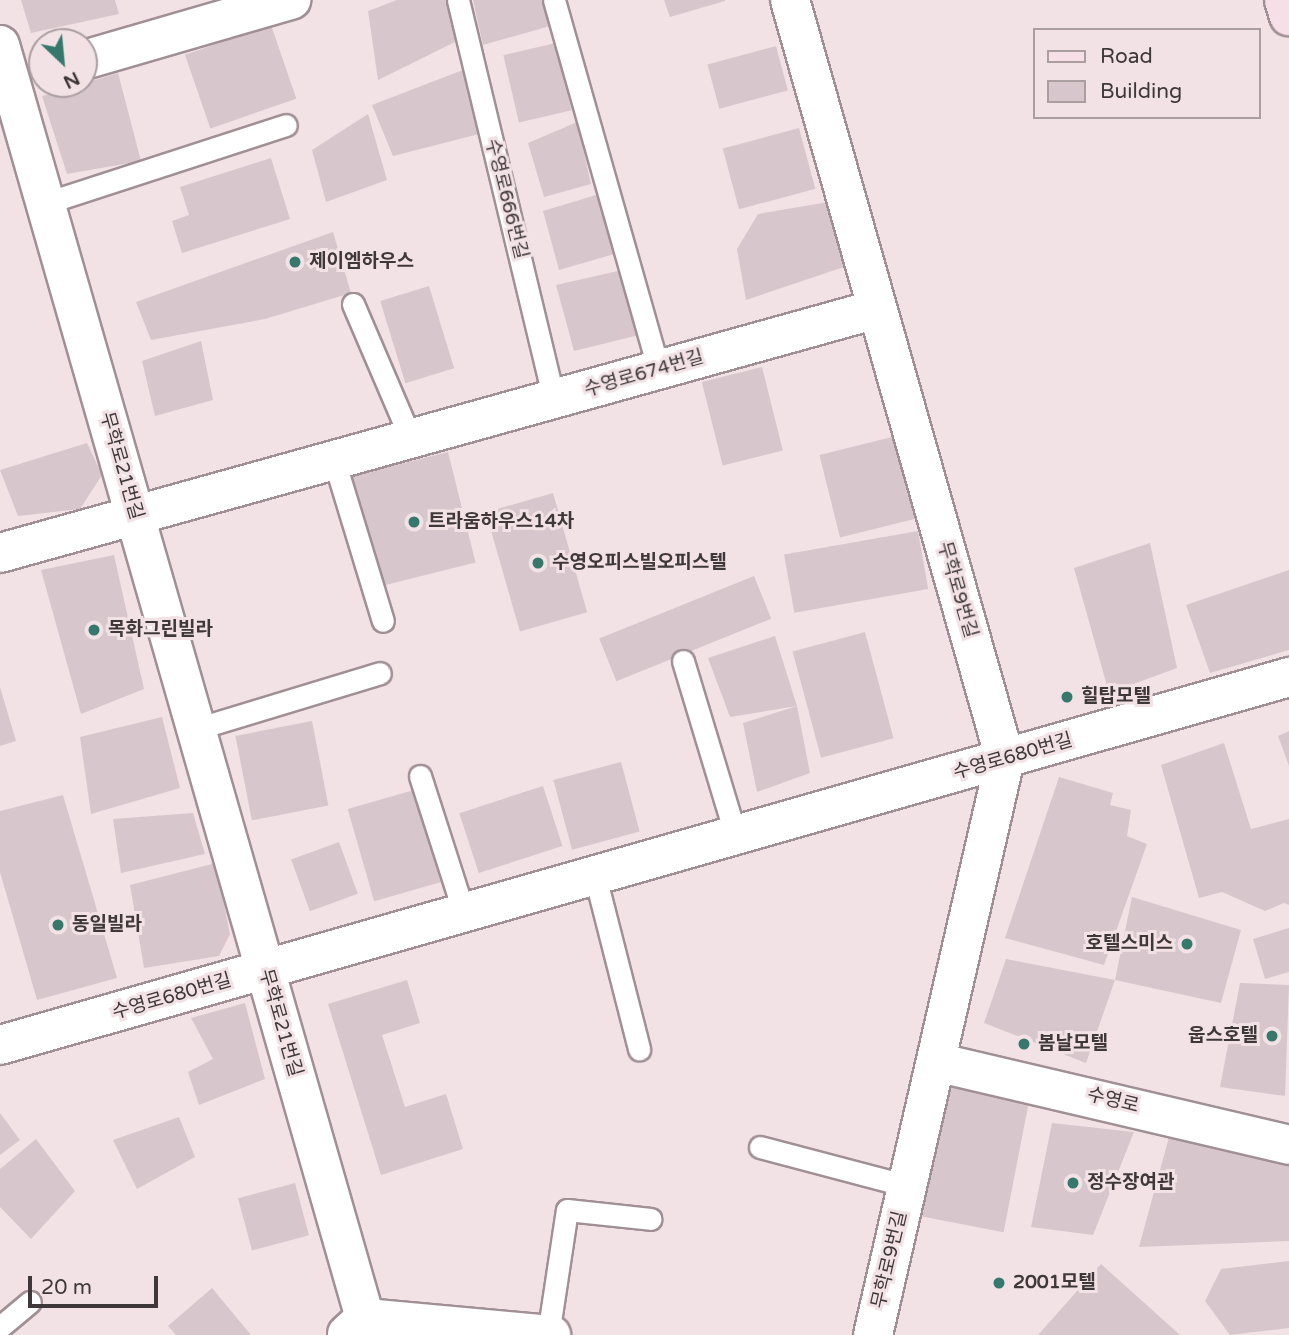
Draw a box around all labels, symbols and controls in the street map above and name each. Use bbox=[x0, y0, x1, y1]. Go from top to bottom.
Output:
north arrow bbox=[28, 28, 98, 98]
legend bbox=[1034, 28, 1261, 119]
text: Road bbox=[1100, 44, 1153, 69]
text: N bbox=[60, 67, 83, 93]
text: Building bbox=[1100, 79, 1182, 104]
street label: 수영로666번길 bbox=[480, 136, 532, 262]
place label: 제이엠하우스 bbox=[309, 251, 414, 273]
marker: 제이엠하우스 bbox=[287, 254, 303, 270]
street label: 수영로674번길 bbox=[582, 346, 706, 402]
street label: 무학로21번길 bbox=[95, 409, 147, 523]
place label: 트라움하우스14차 bbox=[428, 511, 574, 533]
marker: 트라움하우스14차 bbox=[406, 514, 422, 530]
street label: 무학로9번길 bbox=[932, 539, 982, 641]
place label: 수영오피스빌오피스텔 bbox=[552, 552, 727, 574]
marker: 수영오피스빌오피스텔 bbox=[530, 555, 546, 571]
place label: 목화그린빌라 bbox=[108, 619, 213, 641]
marker: 목화그린빌라 bbox=[86, 622, 102, 638]
place label: 힐탑모텔 bbox=[1081, 686, 1151, 708]
marker: 힐탑모텔 bbox=[1059, 689, 1075, 705]
street label: 수영로680번길 bbox=[951, 729, 1075, 785]
place label: 동일빌라 bbox=[72, 914, 142, 936]
marker: 동일빌라 bbox=[50, 917, 66, 933]
place label: 호텔스미스 bbox=[1086, 933, 1173, 955]
marker: 호텔스미스 bbox=[1179, 936, 1195, 952]
street label: 무학로21번길 bbox=[254, 966, 306, 1080]
street label: 수영로680번길 bbox=[110, 969, 234, 1025]
place label: 웁스호텔 bbox=[1188, 1025, 1258, 1047]
marker: 웁스호텔 bbox=[1264, 1028, 1280, 1044]
place label: 봄날모텔 bbox=[1038, 1033, 1108, 1055]
marker: 봄날모텔 bbox=[1016, 1036, 1032, 1052]
street label: 수영로 bbox=[1085, 1084, 1141, 1118]
place label: 정수장여관 bbox=[1087, 1172, 1174, 1194]
marker: 정수장여관 bbox=[1065, 1175, 1081, 1191]
street label: 무학로9번길 bbox=[868, 1209, 912, 1311]
scale bar bbox=[32, 1262, 161, 1306]
place label: 2001모텔 bbox=[1013, 1272, 1096, 1294]
text: 20 m bbox=[41, 1275, 92, 1300]
marker: 2001모텔 bbox=[991, 1275, 1007, 1291]

